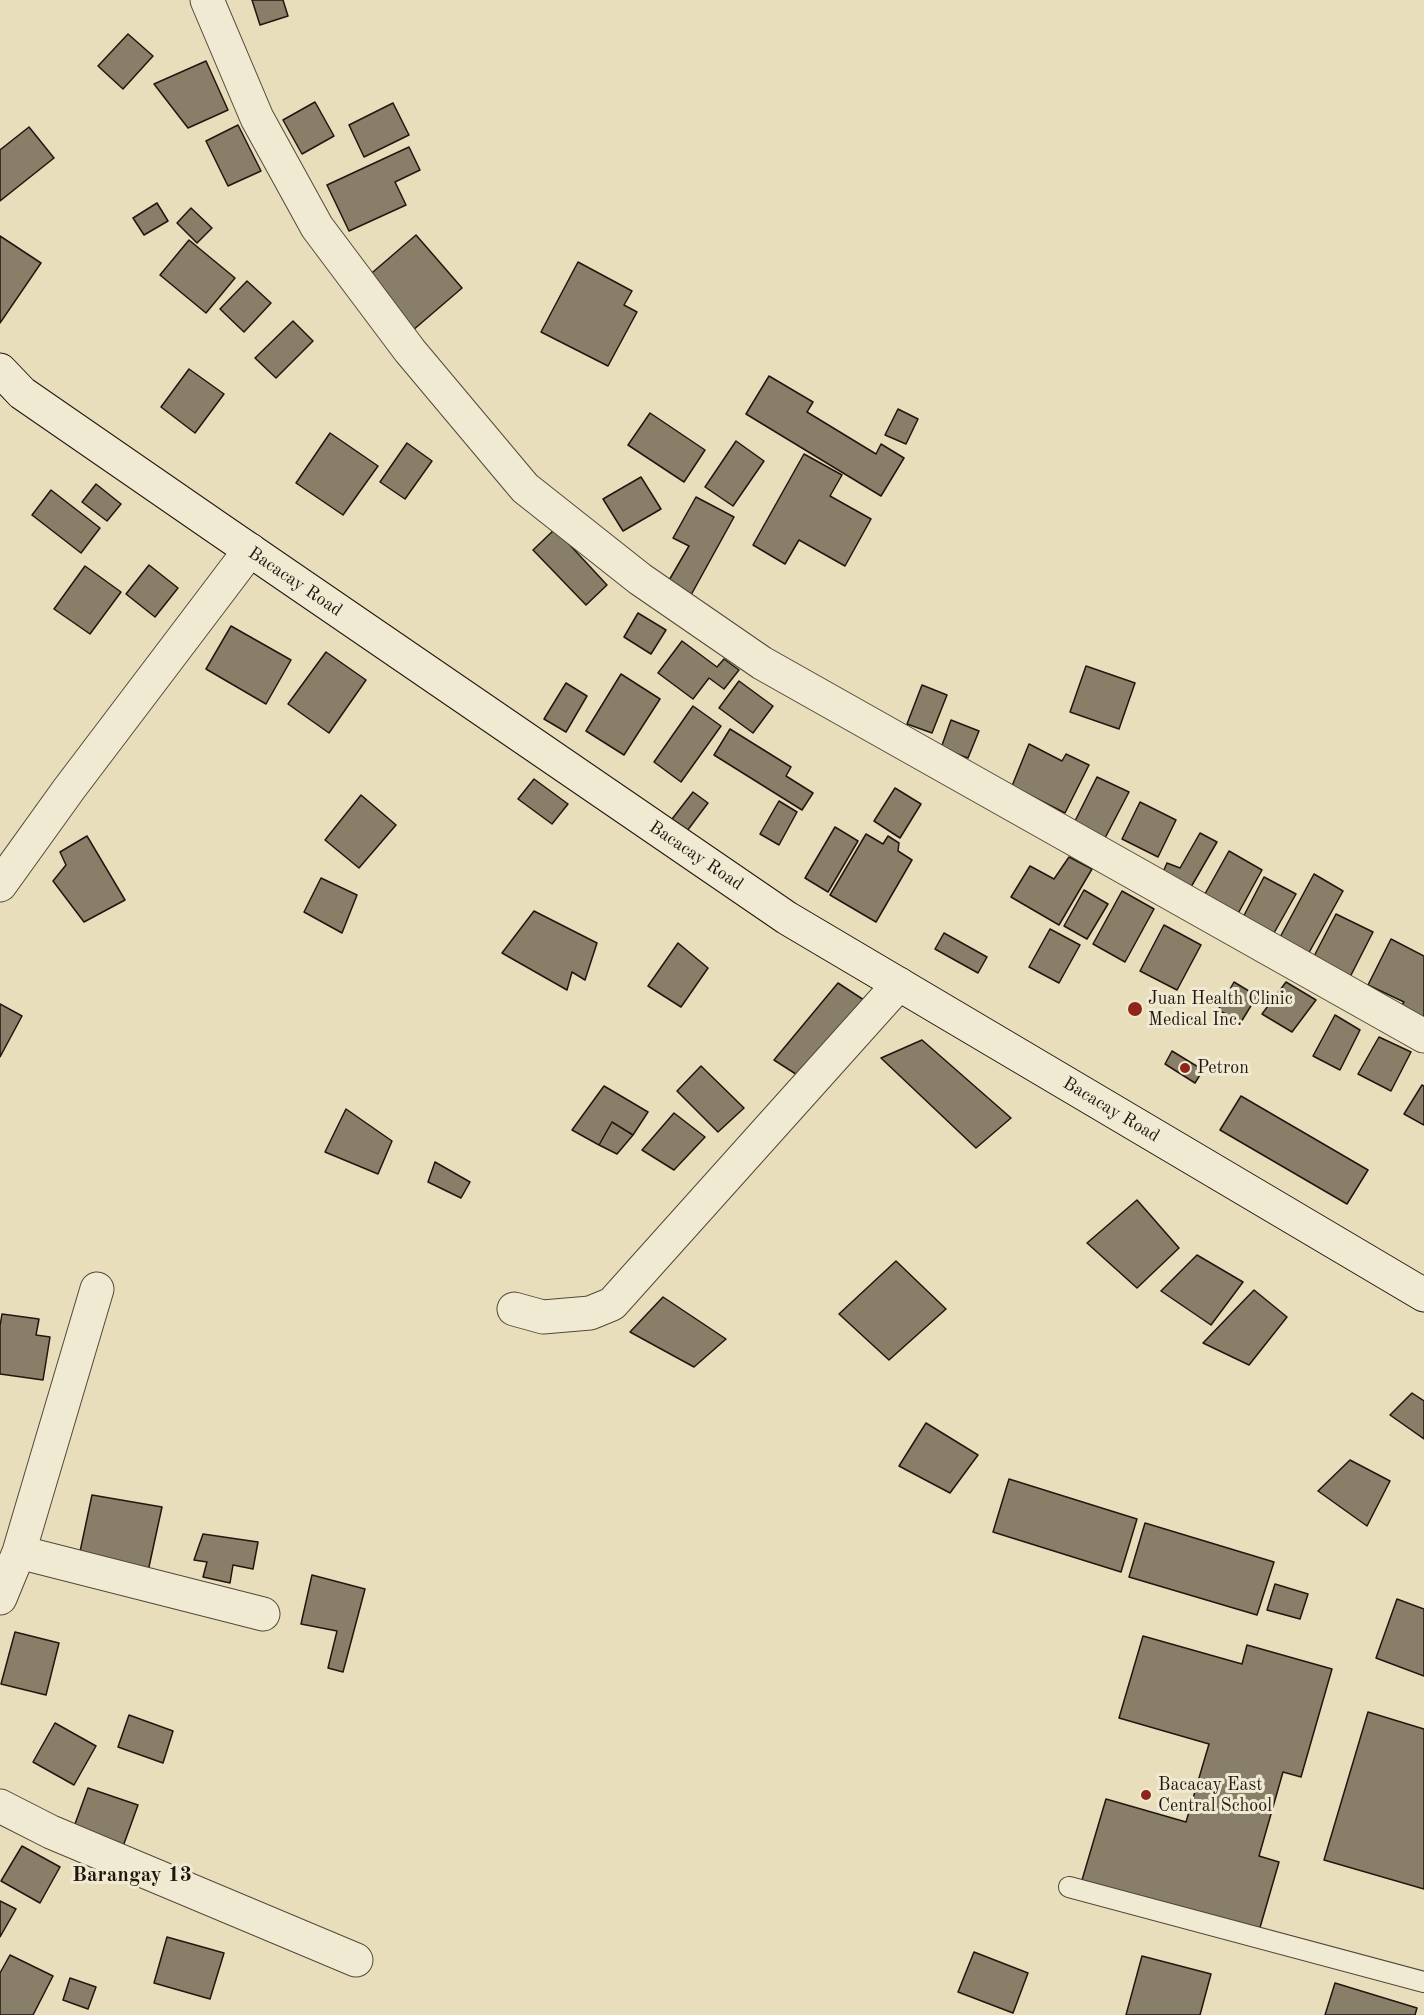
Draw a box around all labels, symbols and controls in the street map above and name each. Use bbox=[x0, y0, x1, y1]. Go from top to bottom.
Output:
street label: Bacacay Road bbox=[244, 543, 346, 621]
street label: Bacacay Road bbox=[645, 817, 747, 895]
place label: Juan Health Clinic Medical Inc. bbox=[1148, 988, 1293, 1030]
marker: Juan Health Clinic Medical Inc. bbox=[1126, 1000, 1144, 1018]
place label: Petron bbox=[1197, 1057, 1249, 1079]
marker: Petron bbox=[1178, 1061, 1192, 1075]
street label: Bacacay Road bbox=[1059, 1073, 1163, 1147]
place label: Bacacay East Central School bbox=[1158, 1774, 1272, 1816]
marker: Bacacay East Central School bbox=[1139, 1788, 1153, 1802]
district label: Barangay 13 bbox=[72, 1862, 192, 1888]

